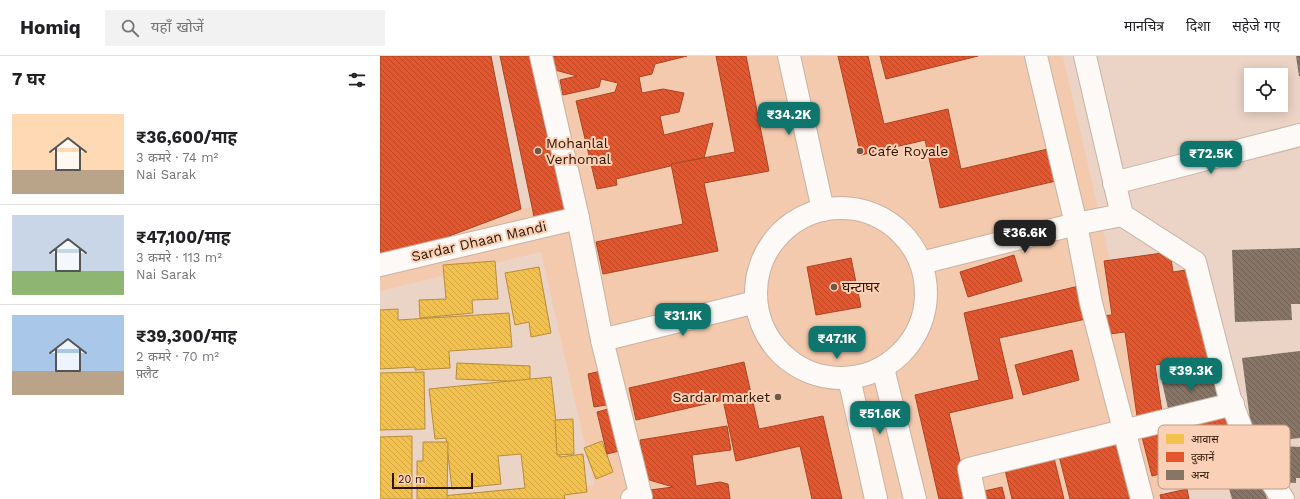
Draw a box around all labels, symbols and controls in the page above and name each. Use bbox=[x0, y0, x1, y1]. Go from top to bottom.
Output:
search box bbox=[105, 10, 385, 46]
text: Homiq bbox=[20, 16, 81, 39]
icon: search bbox=[119, 17, 141, 39]
text: यहाँ खोजें bbox=[151, 18, 204, 36]
text: मानचित्र bbox=[1124, 18, 1164, 34]
text: दिशा bbox=[1186, 18, 1210, 34]
text: सहेजे गए bbox=[1232, 18, 1280, 34]
map controls bbox=[1244, 68, 1288, 112]
button: locate bbox=[1244, 68, 1288, 112]
text: 7 घर bbox=[12, 69, 45, 89]
icon: filters bbox=[346, 69, 368, 91]
pin: ₹34.2K bbox=[756, 102, 822, 136]
text: ₹34.2K bbox=[767, 107, 811, 122]
text: ₹36,600/माह bbox=[136, 127, 237, 147]
icon: home bbox=[44, 130, 92, 178]
place label: Mohanlal Verhomal bbox=[546, 135, 612, 167]
pin: ₹72.5K bbox=[1178, 141, 1244, 175]
place label: Café Royale bbox=[868, 143, 948, 159]
marker: Mohanlal Verhomal bbox=[533, 146, 543, 156]
marker: Café Royale bbox=[855, 146, 865, 156]
text: ₹72.5K bbox=[1189, 146, 1233, 161]
text: 3 कमरे · 74 m² bbox=[136, 150, 218, 165]
text: Nai Sarak bbox=[136, 167, 196, 182]
street label: Sardar Dhaan Mandi bbox=[410, 218, 548, 264]
pin: ₹36.6K bbox=[992, 220, 1058, 254]
text: ₹36.6K bbox=[1003, 225, 1047, 240]
text: ₹47,100/माह bbox=[136, 227, 230, 247]
icon: home bbox=[44, 231, 92, 279]
text: 3 कमरे · 113 m² bbox=[136, 250, 222, 265]
text: Nai Sarak bbox=[136, 267, 196, 282]
place label: घन्टाघर bbox=[842, 279, 880, 295]
marker: घन्टाघर bbox=[829, 282, 839, 292]
pin: ₹31.1K bbox=[650, 303, 716, 337]
text: ₹31.1K bbox=[664, 308, 702, 323]
text: ₹39,300/माह bbox=[136, 326, 237, 346]
pin: ₹47.1K bbox=[804, 326, 870, 360]
icon: home bbox=[44, 331, 92, 379]
text: ₹47.1K bbox=[818, 331, 856, 346]
text: 2 कमरे · 70 m² bbox=[136, 349, 219, 364]
pin: ₹39.3K bbox=[1158, 358, 1224, 392]
text: ₹39.3K bbox=[1169, 363, 1213, 378]
text: फ़्लैट bbox=[136, 366, 159, 381]
place label: Sardar market bbox=[672, 389, 770, 405]
marker: Sardar market bbox=[773, 392, 783, 402]
pin: ₹51.6K bbox=[847, 401, 913, 435]
text: ₹51.6K bbox=[859, 406, 901, 421]
legend bbox=[1158, 425, 1290, 489]
text: आवास bbox=[1191, 433, 1219, 446]
text: दुकानें bbox=[1191, 451, 1215, 465]
text: अन्य bbox=[1191, 469, 1210, 482]
scale bar bbox=[392, 471, 473, 490]
text: 20 m bbox=[398, 473, 426, 486]

